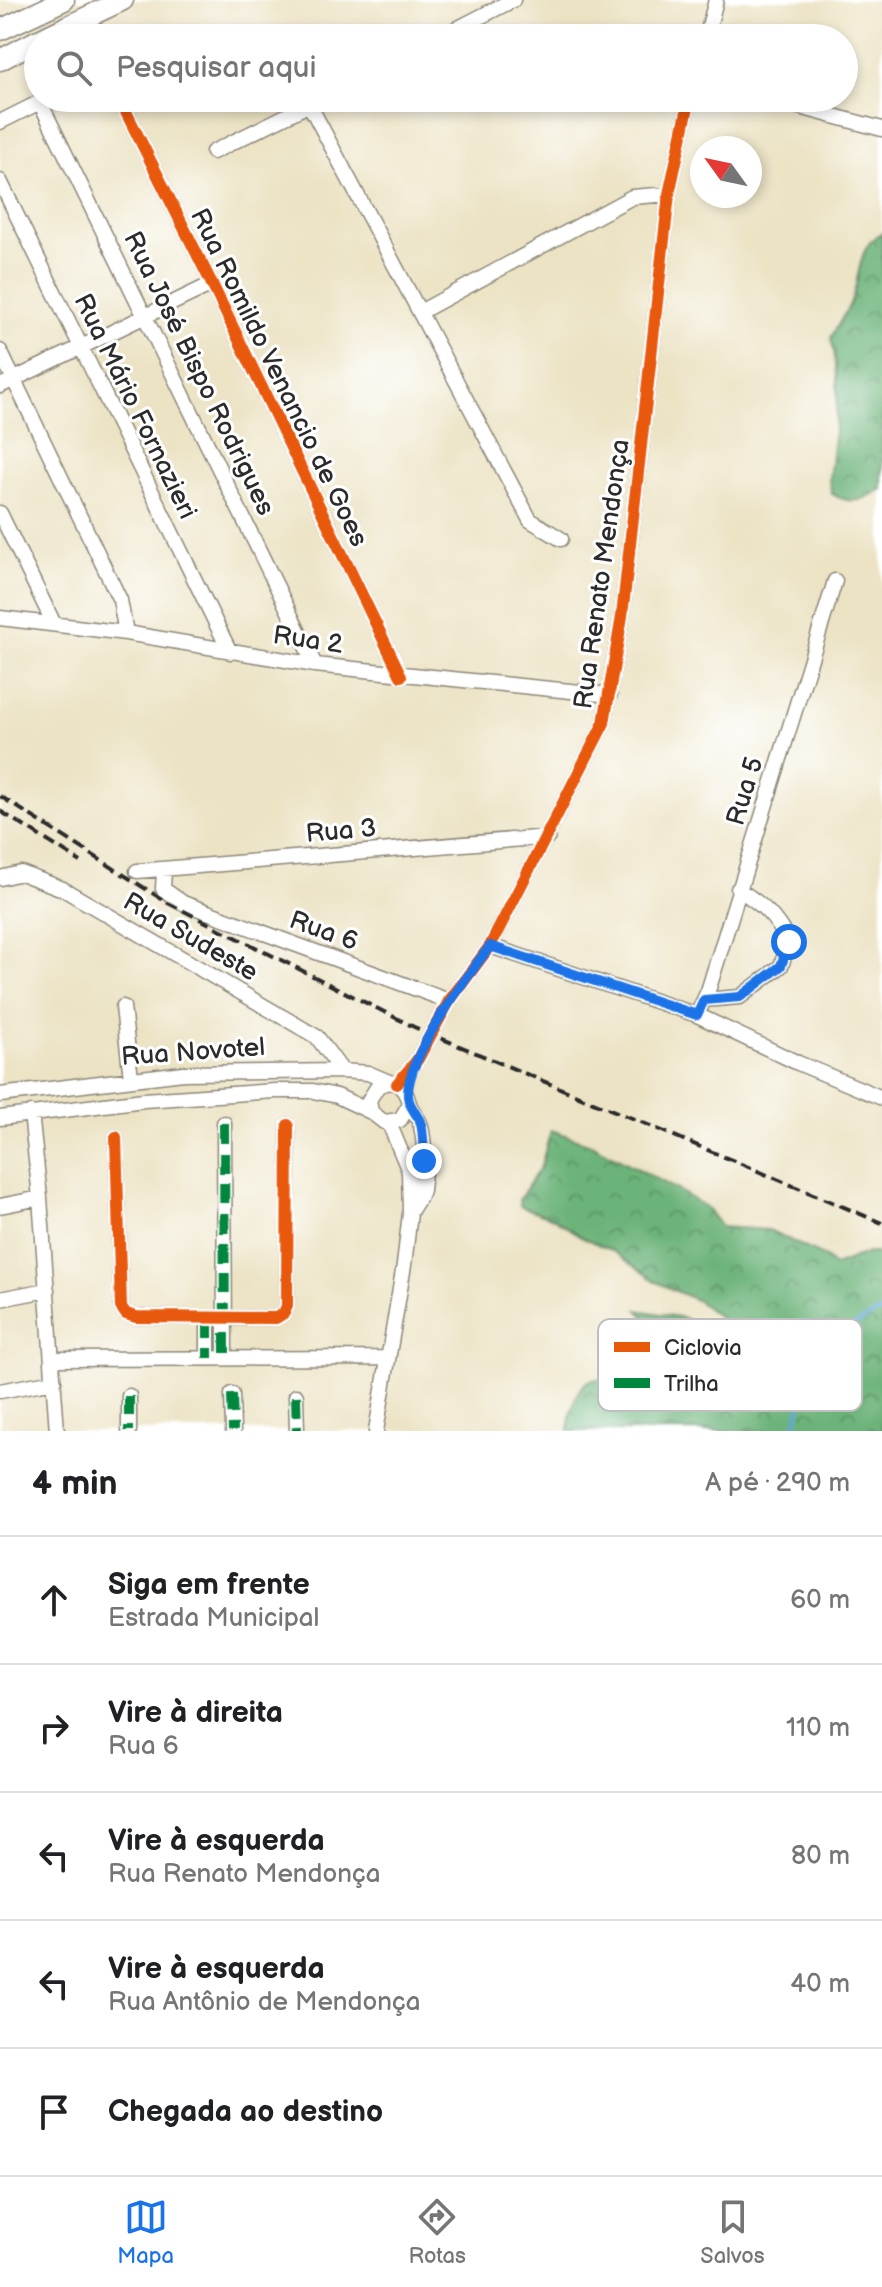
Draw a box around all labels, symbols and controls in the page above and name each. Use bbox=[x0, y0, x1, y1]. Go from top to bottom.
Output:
search box bbox=[24, 24, 858, 112]
icon: search bbox=[52, 46, 96, 90]
text: Pesquisar aqui bbox=[116, 50, 317, 86]
north arrow bbox=[690, 136, 762, 208]
street label: Rua Romildo Venancio de Goes bbox=[183, 204, 374, 552]
street label: Rua José Bispo Rodrigues bbox=[116, 227, 281, 521]
street label: Rua Mário Fornazieri bbox=[67, 289, 203, 524]
street label: Rua Renato Mendonça bbox=[568, 437, 637, 711]
street label: Rua 2 bbox=[271, 620, 345, 661]
street label: Rua 5 bbox=[720, 754, 770, 829]
street label: Rua 3 bbox=[305, 813, 378, 850]
street label: Rua Sudeste bbox=[117, 886, 263, 988]
street label: Rua 6 bbox=[285, 905, 362, 958]
route start bbox=[771, 924, 807, 960]
street label: Rua Novotel bbox=[120, 1032, 266, 1073]
route end bbox=[406, 1143, 442, 1179]
legend bbox=[598, 1319, 862, 1411]
text: Ciclovia bbox=[664, 1335, 742, 1362]
text: Trilha bbox=[664, 1371, 719, 1398]
text: 4 min bbox=[32, 1463, 118, 1504]
text: A pé · 290 m bbox=[705, 1468, 850, 1499]
text: Siga em frente bbox=[108, 1567, 310, 1603]
icon: ahead bbox=[32, 1578, 76, 1622]
text: 60 m bbox=[790, 1585, 850, 1616]
text: Estrada Municipal bbox=[108, 1603, 319, 1634]
text: Vire à direita bbox=[108, 1695, 283, 1731]
icon: right bbox=[32, 1706, 76, 1750]
text: 110 m bbox=[786, 1713, 850, 1744]
text: Rua 6 bbox=[108, 1731, 179, 1762]
text: Vire à esquerda bbox=[108, 1823, 325, 1859]
icon: left bbox=[32, 1834, 76, 1878]
text: 80 m bbox=[791, 1841, 850, 1872]
text: Rua Renato Mendonça bbox=[108, 1859, 380, 1890]
text: Vire à esquerda bbox=[108, 1951, 325, 1987]
icon: left bbox=[32, 1962, 76, 2006]
text: 40 m bbox=[790, 1969, 850, 2000]
text: Rua Antônio de Mendonça bbox=[108, 1987, 420, 2018]
icon: arrive bbox=[32, 2090, 76, 2134]
text: Chegada ao destino bbox=[108, 2094, 383, 2130]
tab: Mapa bbox=[117, 2195, 174, 2270]
tab: Rotas bbox=[408, 2195, 466, 2270]
tab: Salvos bbox=[700, 2195, 765, 2270]

